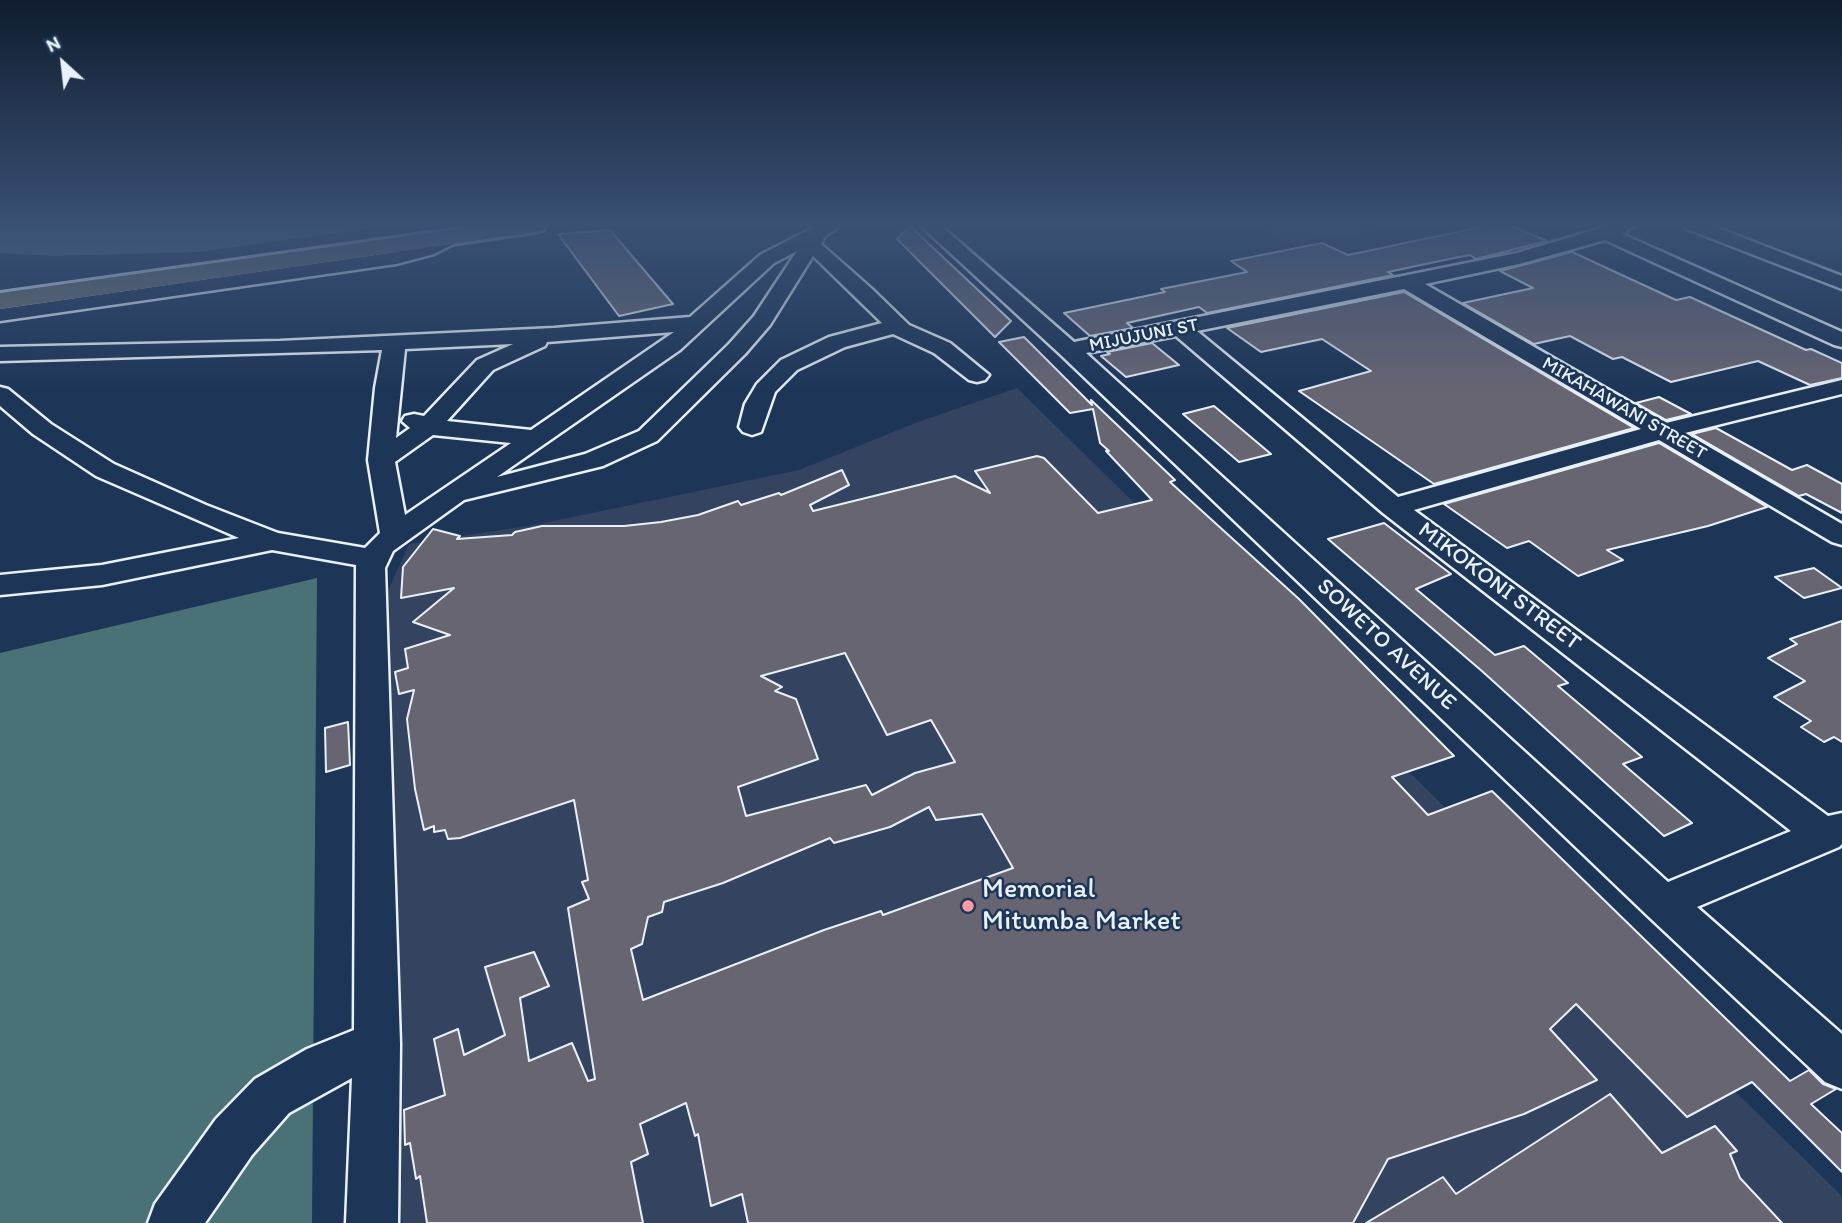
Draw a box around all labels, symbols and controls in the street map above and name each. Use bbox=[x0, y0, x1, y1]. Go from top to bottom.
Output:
north arrow bbox=[28, 28, 98, 98]
text: N bbox=[42, 31, 64, 57]
street label: MIJUJUNI ST bbox=[1087, 314, 1201, 358]
street label: MIKAHAWANI STREET bbox=[1538, 353, 1710, 465]
street label: MIKOKONI STREET bbox=[1412, 517, 1586, 657]
street label: SOWETO AVENUE bbox=[1311, 573, 1461, 717]
place label: Memorial Mitumba Market bbox=[982, 873, 1181, 939]
marker: Memorial Mitumba Market bbox=[960, 898, 976, 914]

